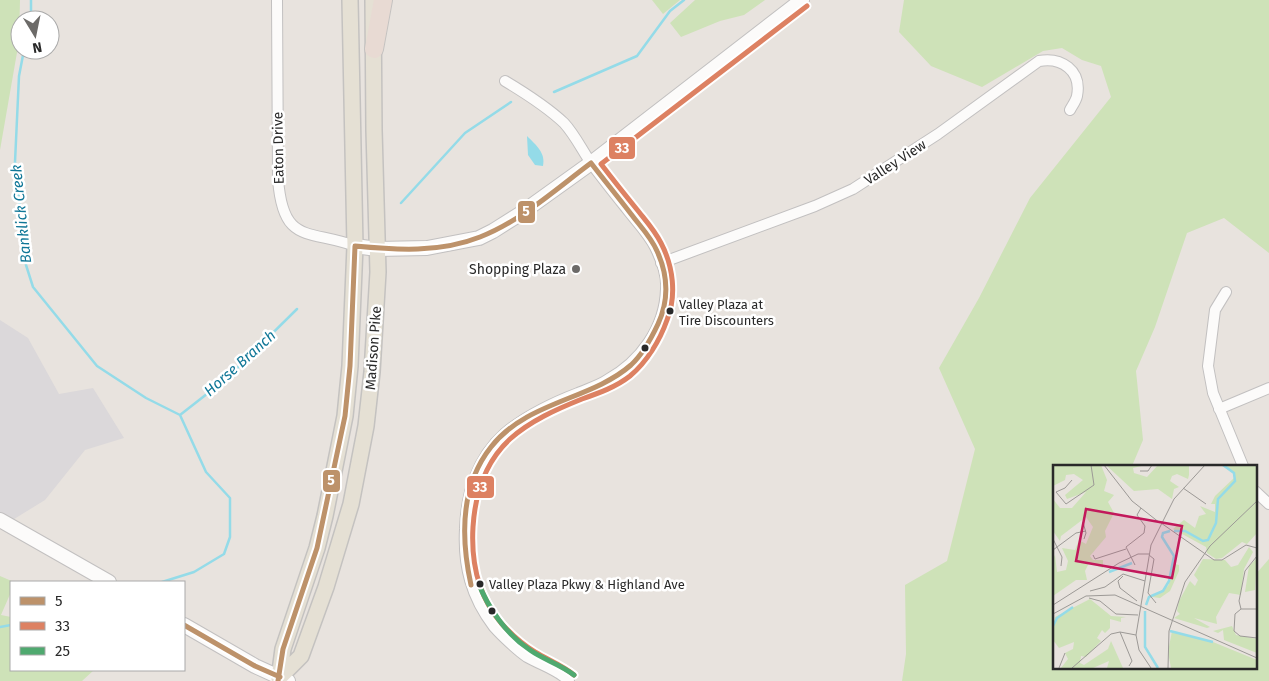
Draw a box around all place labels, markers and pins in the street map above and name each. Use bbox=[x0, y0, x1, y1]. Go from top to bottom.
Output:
place label: Shopping Plaza bbox=[469, 261, 566, 278]
marker: Shopping Plaza bbox=[570, 263, 582, 275]
place label: Valley Plaza at Tire Discounters bbox=[679, 297, 774, 328]
marker: Valley Plaza at Tire Discounters bbox=[665, 306, 675, 316]
unlabelled marker bbox=[640, 343, 650, 353]
place label: Valley Plaza Pkwy & Highland Ave bbox=[489, 577, 685, 592]
marker: Valley Plaza Pkwy & Highland Ave bbox=[475, 579, 485, 589]
unlabelled marker bbox=[487, 606, 497, 616]

